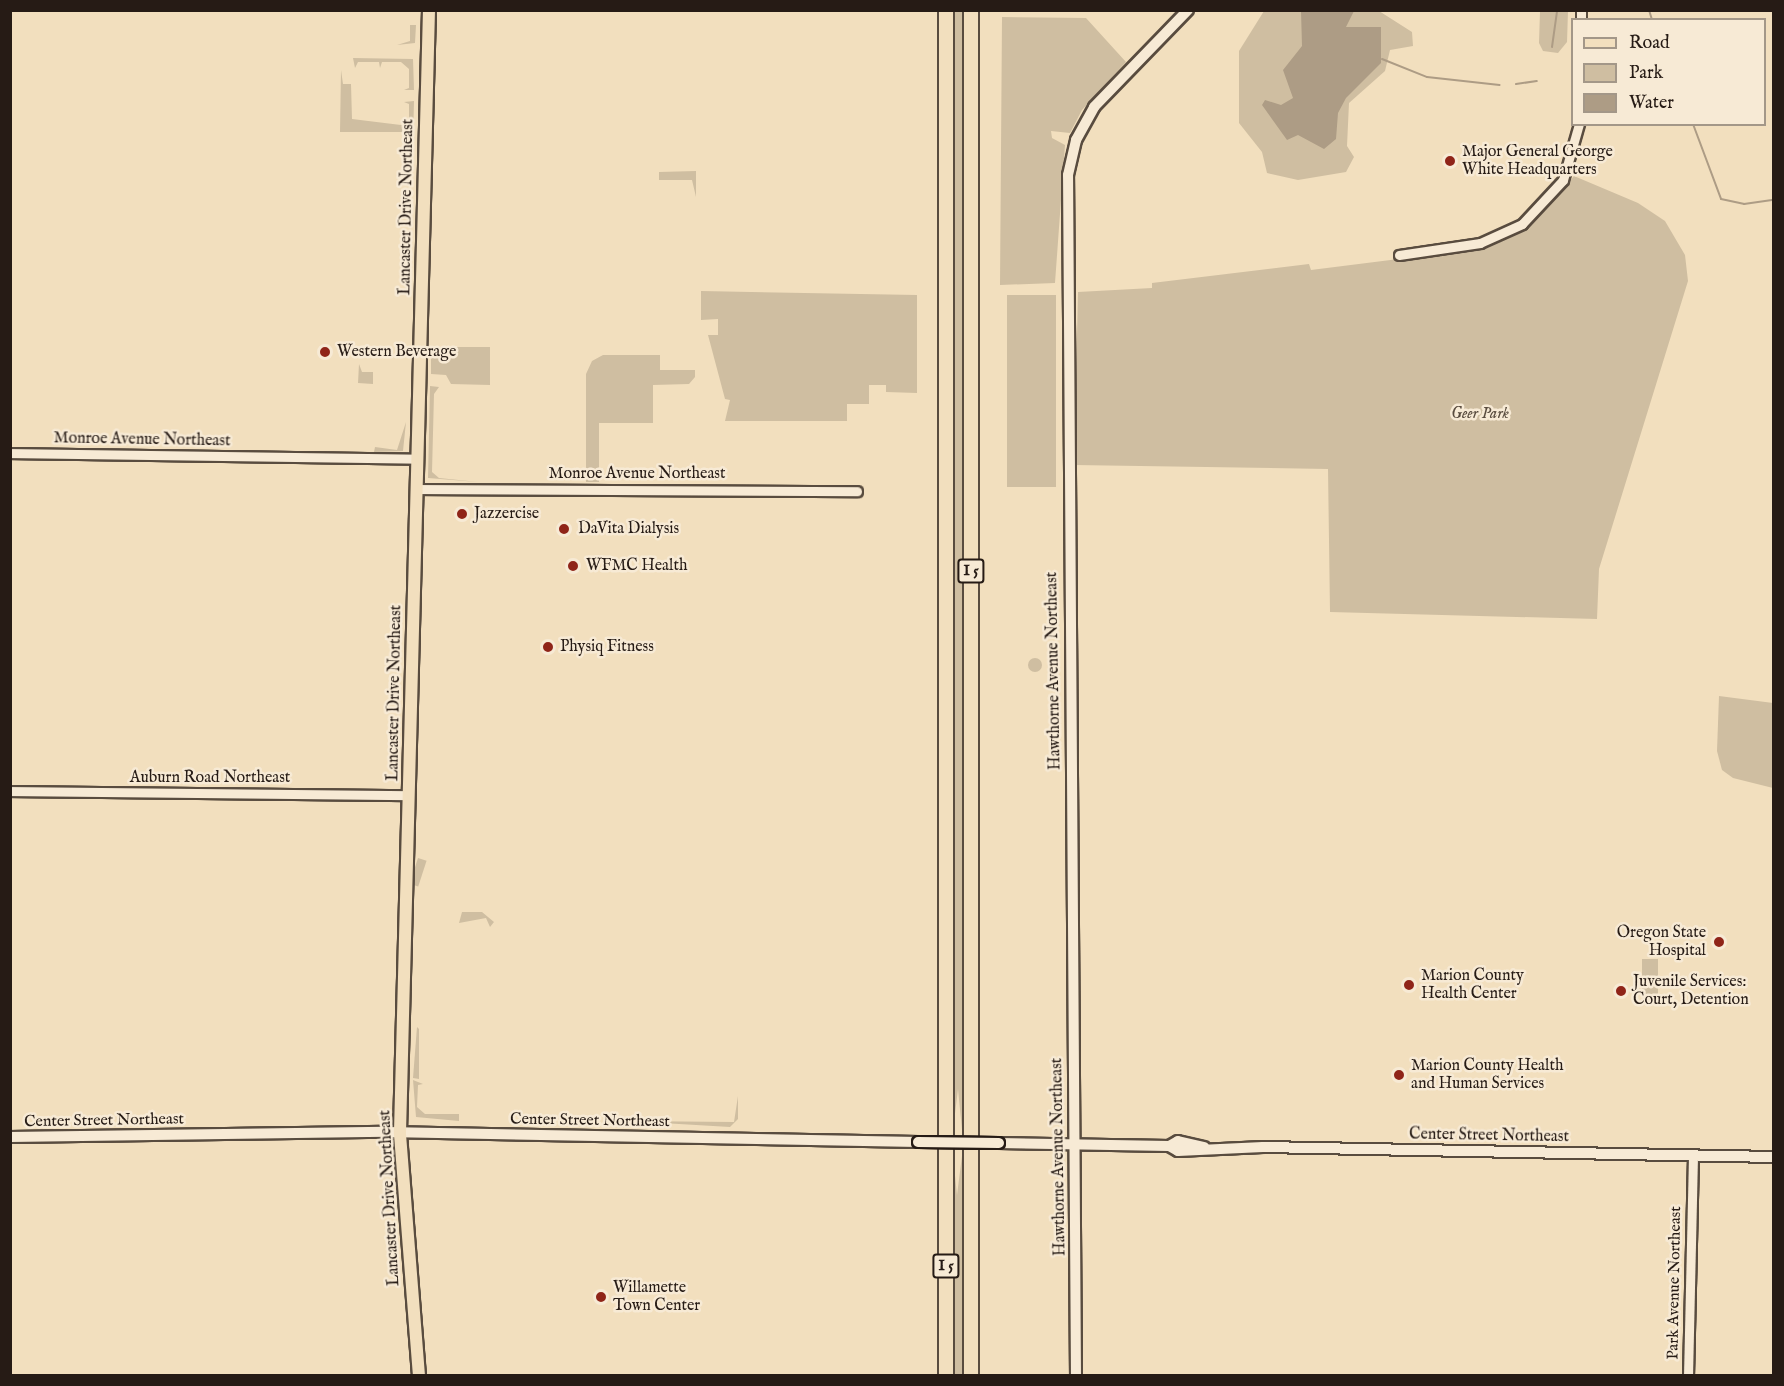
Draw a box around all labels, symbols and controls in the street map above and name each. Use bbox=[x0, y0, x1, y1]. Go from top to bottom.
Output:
legend bbox=[1571, 18, 1766, 126]
text: Road bbox=[1629, 32, 1670, 55]
text: Park bbox=[1629, 62, 1663, 85]
text: Water bbox=[1629, 92, 1674, 115]
street label: Lancaster Drive Northeast bbox=[396, 119, 418, 295]
place label: Major General George White Headquarters bbox=[1462, 142, 1613, 180]
marker: Major General George White Headquarters bbox=[1443, 154, 1457, 168]
place label: Western Beverage bbox=[337, 342, 456, 362]
marker: Western Beverage bbox=[318, 345, 332, 359]
park label: Geer Park bbox=[1451, 404, 1509, 424]
street label: Monroe Avenue Northeast bbox=[53, 429, 231, 451]
street label: Monroe Avenue Northeast bbox=[549, 464, 725, 484]
place label: Jazzercise bbox=[474, 504, 539, 524]
marker: Jazzercise bbox=[455, 507, 469, 521]
place label: DaVita Dialysis bbox=[578, 519, 679, 539]
marker: DaVita Dialysis bbox=[555, 520, 573, 538]
place label: WFMC Health bbox=[586, 556, 687, 576]
marker: WFMC Health bbox=[564, 557, 582, 575]
road number: I 5 bbox=[956, 559, 986, 583]
street label: Hawthorne Avenue Northeast bbox=[1043, 572, 1065, 770]
street label: Lancaster Drive Northeast bbox=[384, 605, 406, 781]
place label: Physiq Fitness bbox=[560, 637, 654, 657]
marker: Physiq Fitness bbox=[541, 640, 555, 654]
street label: Auburn Road Northeast bbox=[130, 768, 290, 788]
place label: Oregon State Hospital bbox=[1617, 923, 1706, 961]
marker: Oregon State Hospital bbox=[1710, 933, 1728, 951]
place label: Marion County Health Center bbox=[1421, 966, 1524, 1004]
place label: Juvenile Services: Court, Detention bbox=[1633, 972, 1749, 1010]
marker: Marion County Health Center bbox=[1402, 978, 1416, 992]
marker: Juvenile Services: Court, Detention bbox=[1614, 984, 1628, 998]
place label: Marion County Health and Human Services bbox=[1411, 1056, 1563, 1094]
street label: Hawthorne Avenue Northeast bbox=[1048, 1058, 1070, 1256]
marker: Marion County Health and Human Services bbox=[1392, 1068, 1406, 1082]
street label: Lancaster Drive Northeast bbox=[376, 1109, 404, 1287]
street label: Center Street Northeast bbox=[24, 1110, 184, 1132]
street label: Center Street Northeast bbox=[510, 1110, 670, 1132]
street label: Center Street Northeast bbox=[1409, 1125, 1569, 1147]
street label: Park Avenue Northeast bbox=[1664, 1206, 1686, 1360]
road number: I 5 bbox=[931, 1254, 961, 1278]
place label: Willamette Town Center bbox=[613, 1278, 700, 1316]
marker: Willamette Town Center bbox=[594, 1290, 608, 1304]

